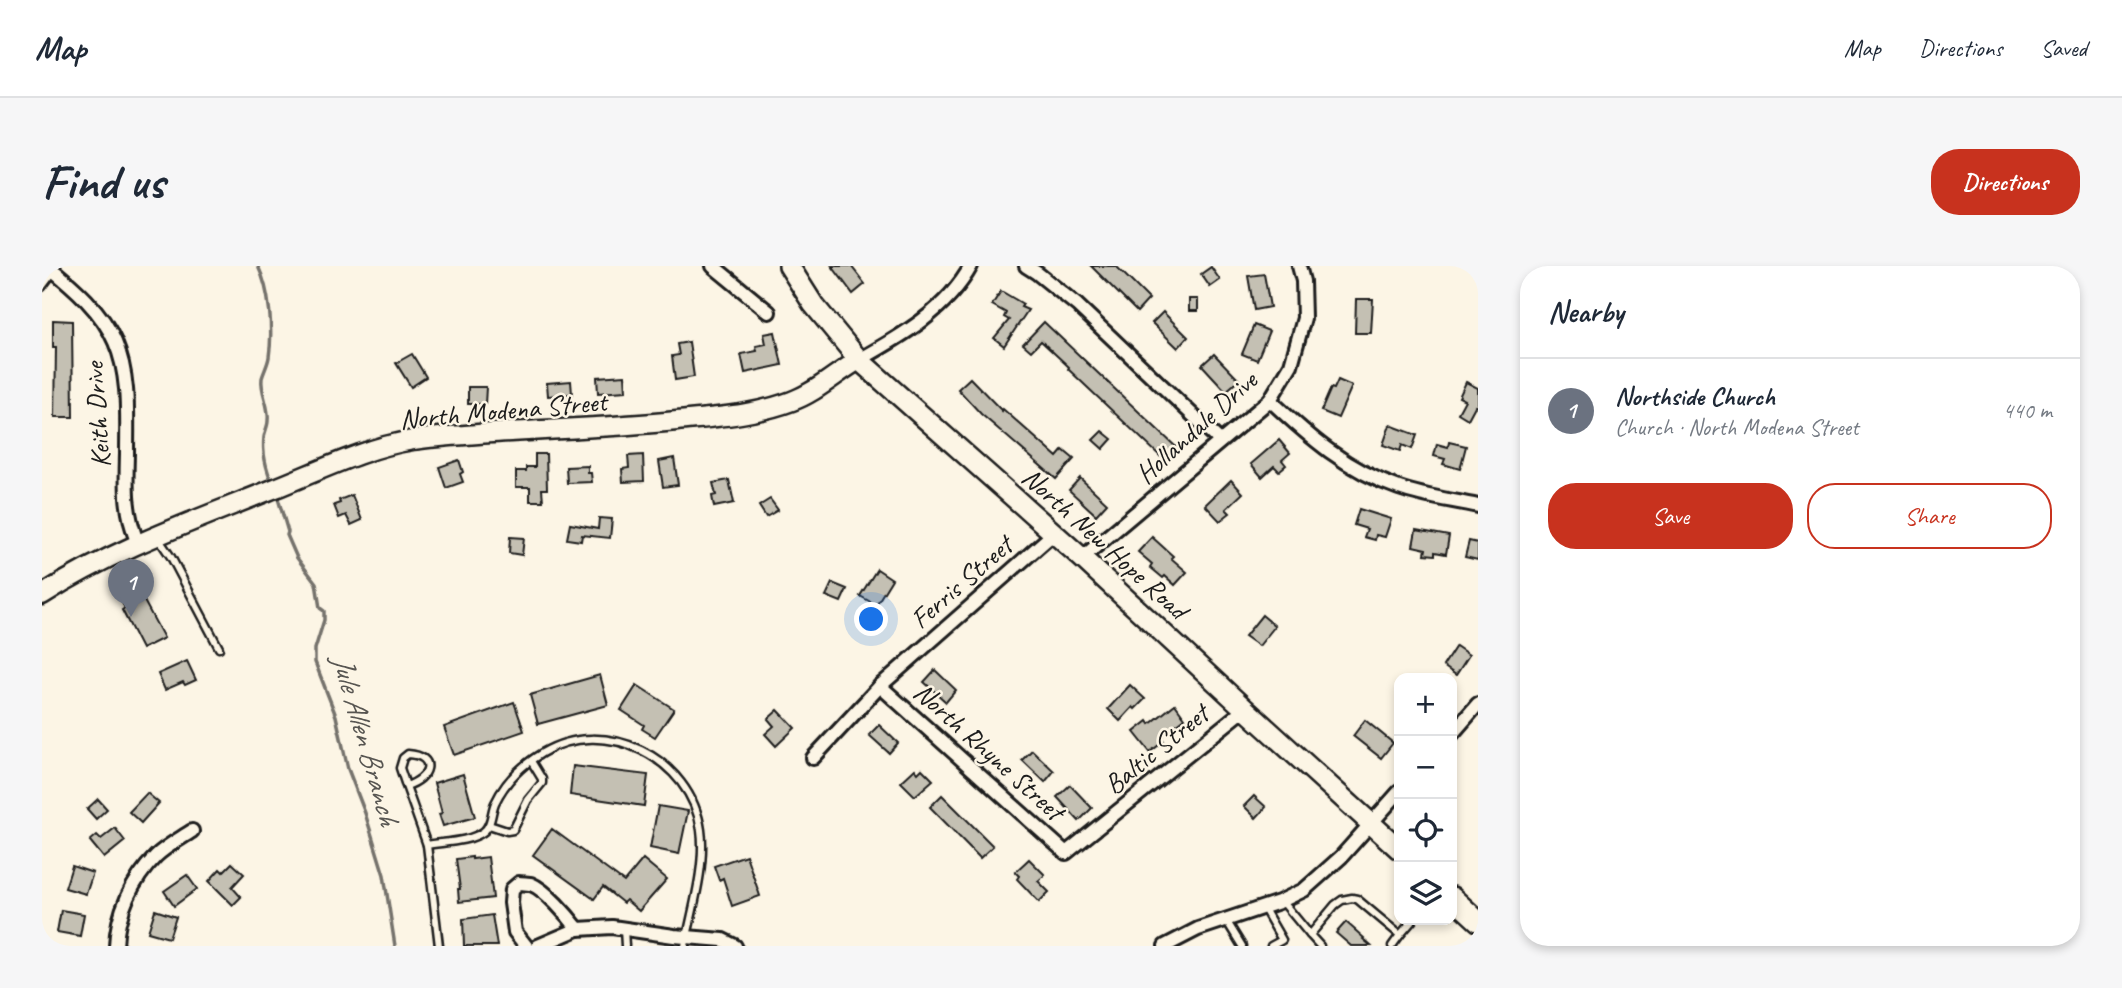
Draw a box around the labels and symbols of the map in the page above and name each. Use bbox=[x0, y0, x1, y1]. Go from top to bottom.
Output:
street label: Keith Drive bbox=[76, 359, 118, 469]
street label: Hollandale Drive bbox=[1128, 362, 1266, 491]
street label: North Modena Street bbox=[398, 383, 611, 436]
street label: North New Hope Road bbox=[1015, 459, 1198, 629]
street label: Ferris Street bbox=[903, 526, 1022, 636]
pin: 1 bbox=[108, 559, 154, 617]
your location bbox=[854, 602, 888, 636]
water label: Jule Allen Branch bbox=[323, 648, 409, 832]
street label: North Rhyne Street bbox=[907, 674, 1074, 830]
street label: Baltic Street bbox=[1097, 694, 1218, 802]

